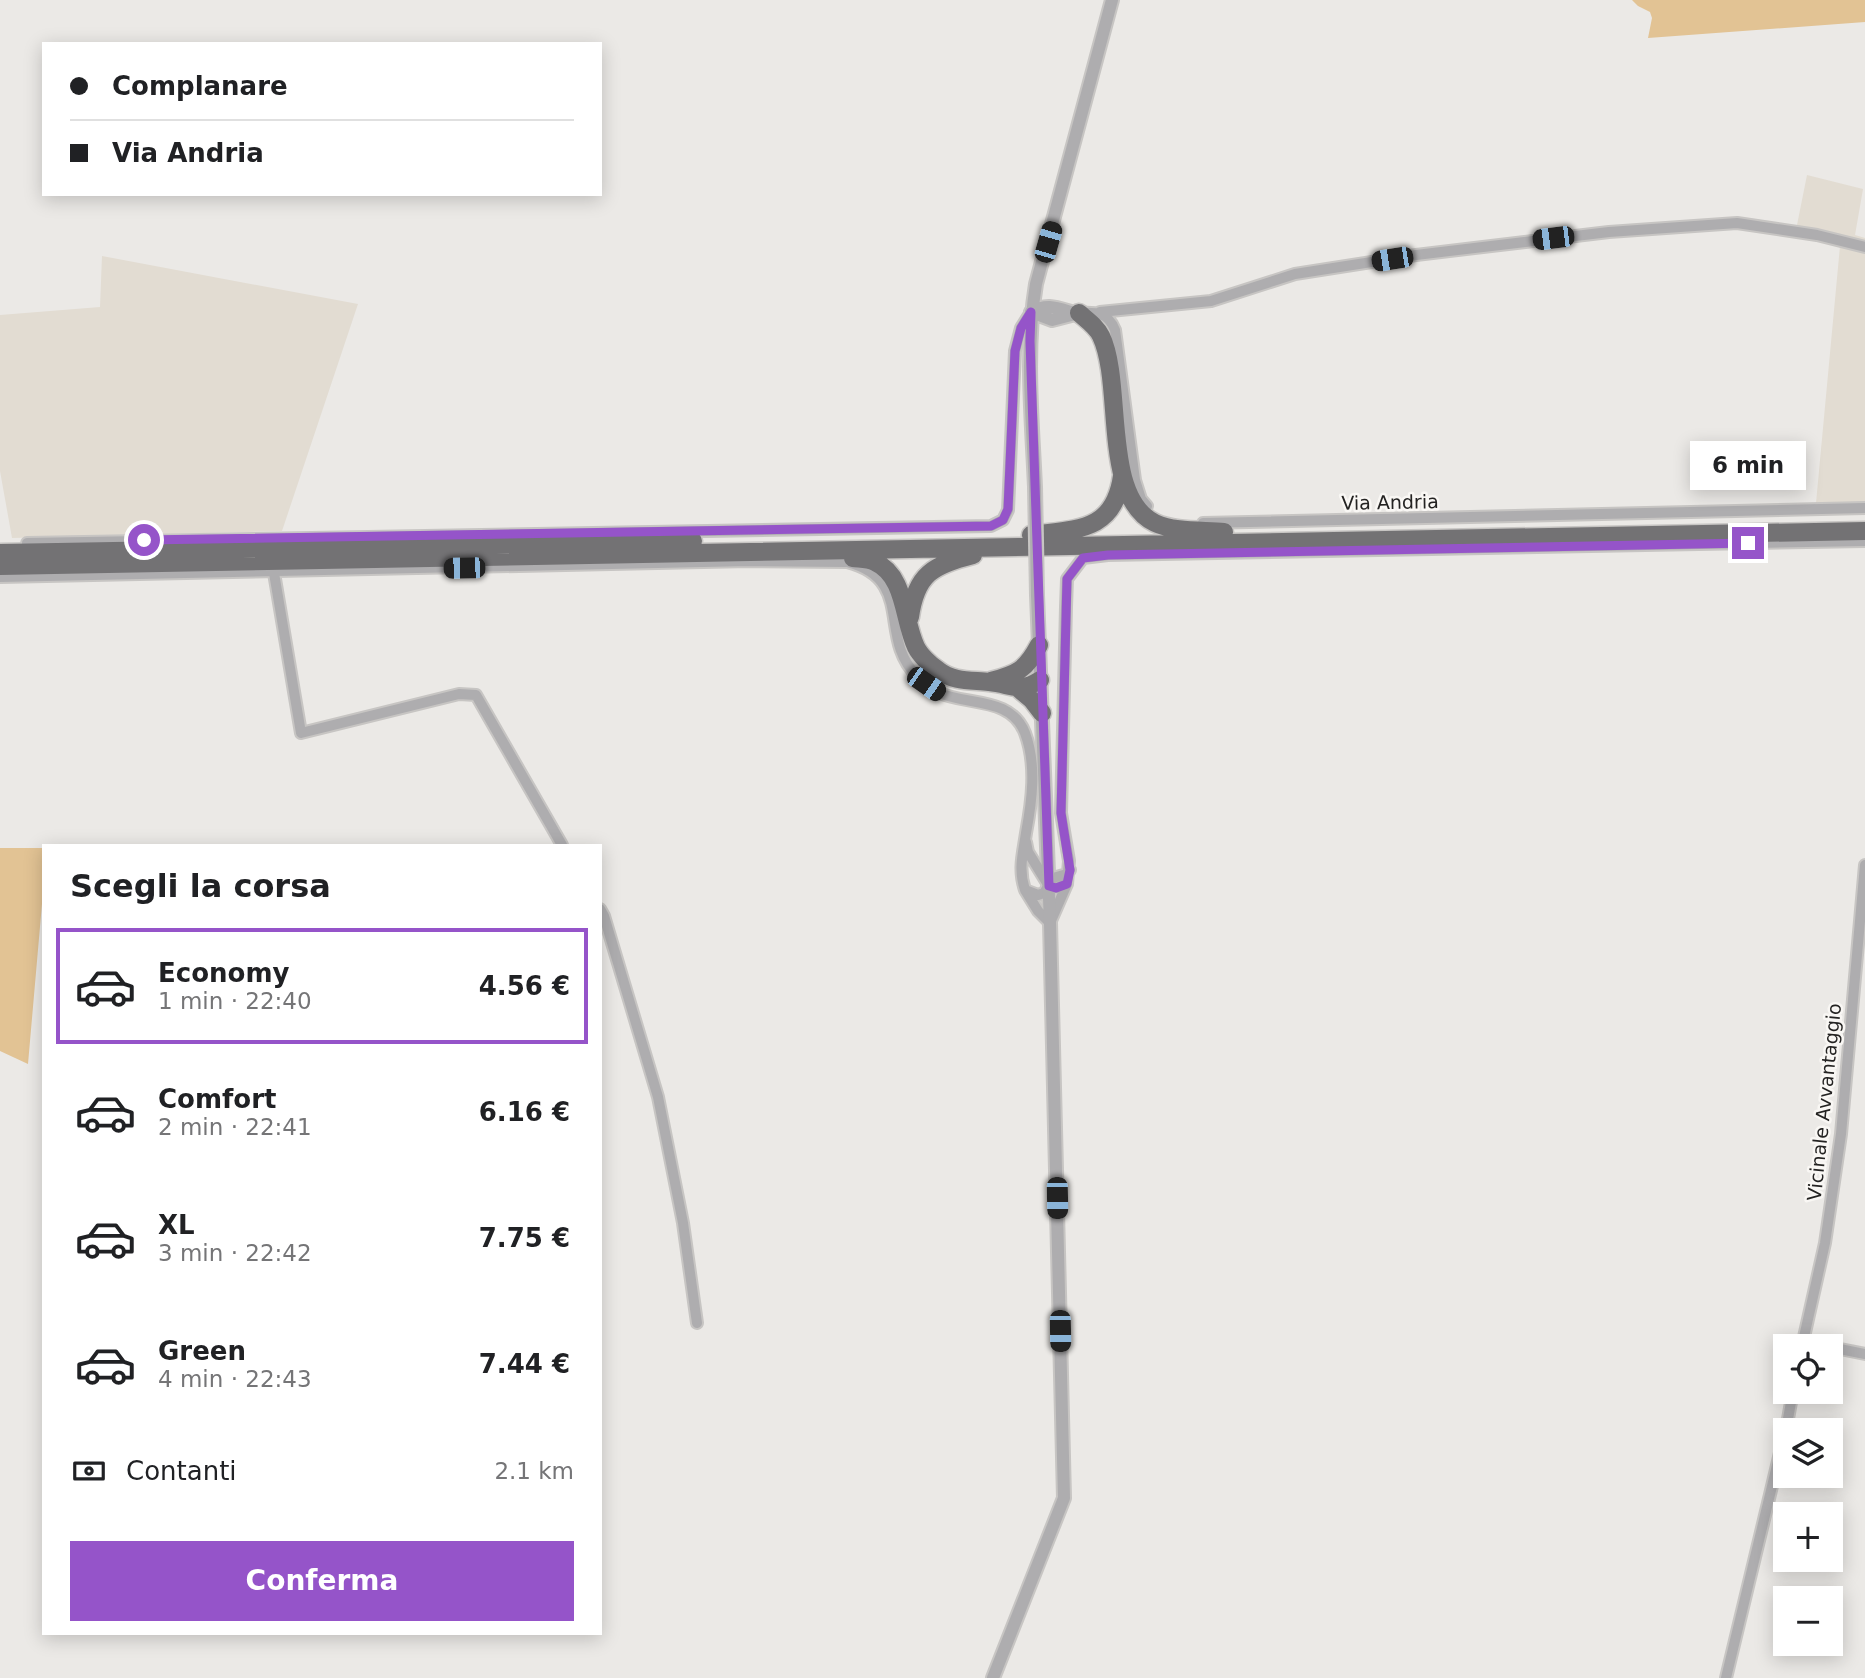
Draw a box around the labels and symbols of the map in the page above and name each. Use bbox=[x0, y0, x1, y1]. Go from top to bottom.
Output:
car bbox=[1033, 219, 1064, 265]
car bbox=[1531, 225, 1576, 251]
car bbox=[1370, 245, 1415, 273]
callout: 6 min bbox=[1690, 442, 1806, 490]
street label: Via Andria bbox=[1341, 490, 1439, 514]
route start bbox=[128, 524, 160, 556]
route end bbox=[1732, 527, 1764, 559]
car bbox=[443, 557, 486, 579]
car bbox=[903, 663, 950, 705]
street label: Vicinale Avvantaggio bbox=[1803, 1002, 1845, 1202]
car bbox=[1047, 1177, 1068, 1219]
car bbox=[1050, 1310, 1071, 1352]

